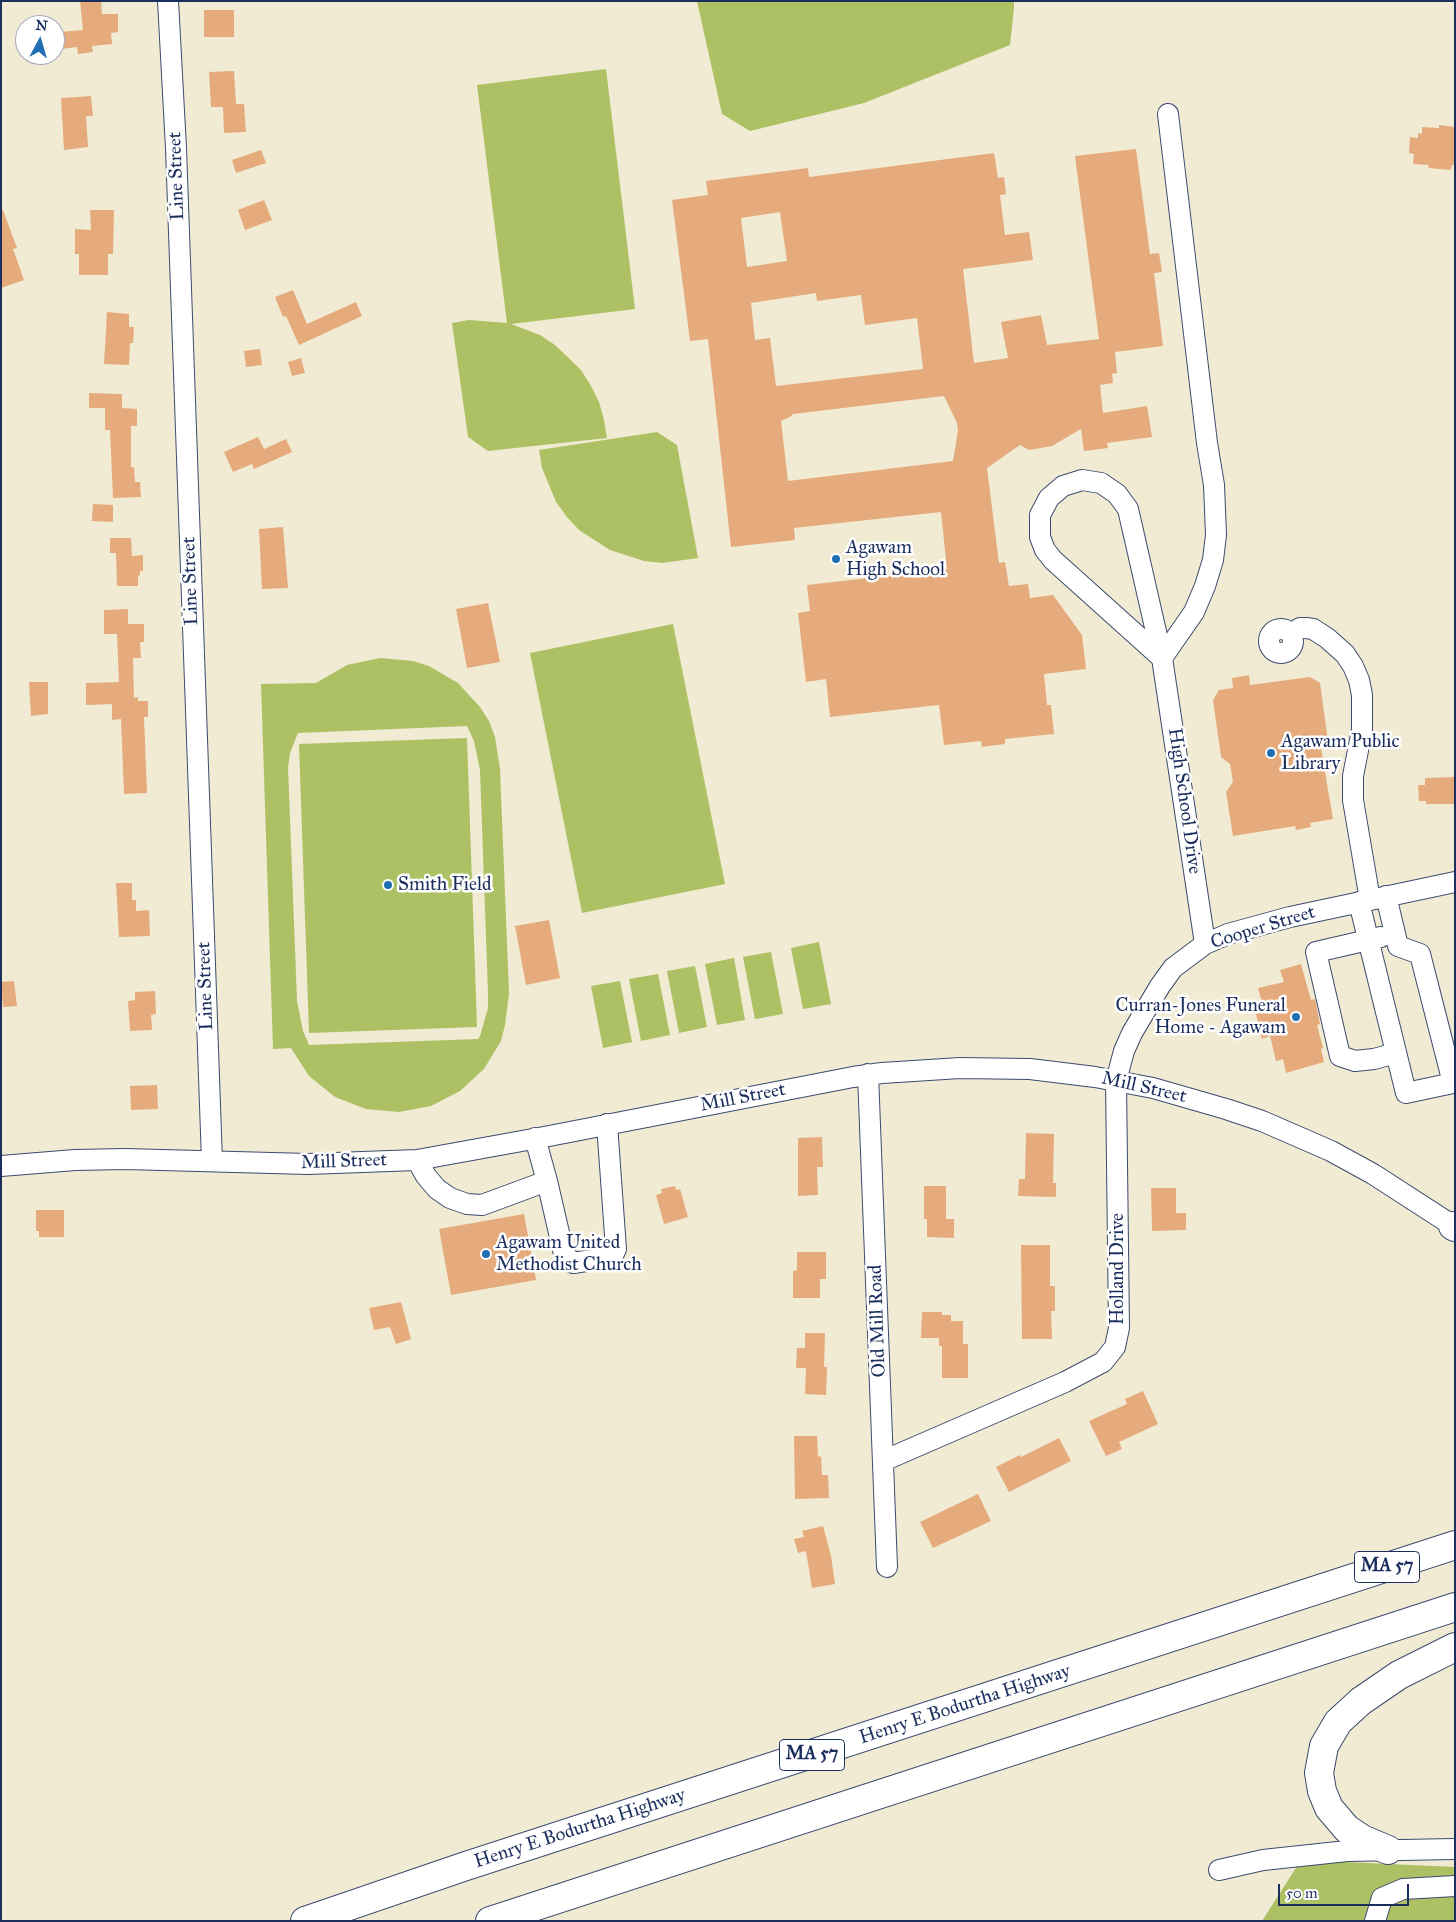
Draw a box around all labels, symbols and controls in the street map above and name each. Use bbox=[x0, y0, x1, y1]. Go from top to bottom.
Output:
north arrow bbox=[15, 15, 65, 65]
text: N bbox=[35, 17, 48, 35]
street label: Line Street bbox=[164, 131, 190, 221]
street label: Line Street bbox=[178, 536, 204, 626]
place label: Agawam High School bbox=[846, 537, 945, 581]
marker: Agawam High School bbox=[830, 553, 842, 565]
street label: High School Drive bbox=[1162, 727, 1206, 875]
place label: Agawam Public Library bbox=[1281, 731, 1399, 775]
marker: Agawam Public Library bbox=[1265, 747, 1277, 759]
place label: Smith Field bbox=[398, 874, 491, 896]
marker: Smith Field bbox=[382, 879, 394, 891]
street label: Cooper Street bbox=[1208, 901, 1318, 955]
street label: Line Street bbox=[193, 941, 219, 1031]
place label: Curran-Jones Funeral Home - Agawam bbox=[1116, 995, 1286, 1039]
marker: Curran-Jones Funeral Home - Agawam bbox=[1290, 1011, 1302, 1023]
street label: Mill Street bbox=[1099, 1067, 1189, 1109]
street label: Mill Street bbox=[698, 1079, 788, 1117]
street label: Mill Street bbox=[300, 1149, 388, 1175]
street label: Holland Drive bbox=[1107, 1213, 1129, 1325]
place label: Agawam United Methodist Church bbox=[496, 1232, 642, 1276]
marker: Agawam United Methodist Church bbox=[480, 1248, 492, 1260]
street label: Old Mill Road bbox=[865, 1264, 891, 1378]
road number: MA 57 bbox=[1354, 1551, 1420, 1582]
street label: Henry E Bodurtha Highway bbox=[857, 1660, 1073, 1750]
road number: MA 57 bbox=[780, 1740, 844, 1770]
street label: Henry E Bodurtha Highway bbox=[472, 1784, 688, 1874]
scale bar bbox=[1281, 1874, 1412, 1906]
text: 50 m bbox=[1286, 1884, 1318, 1902]

